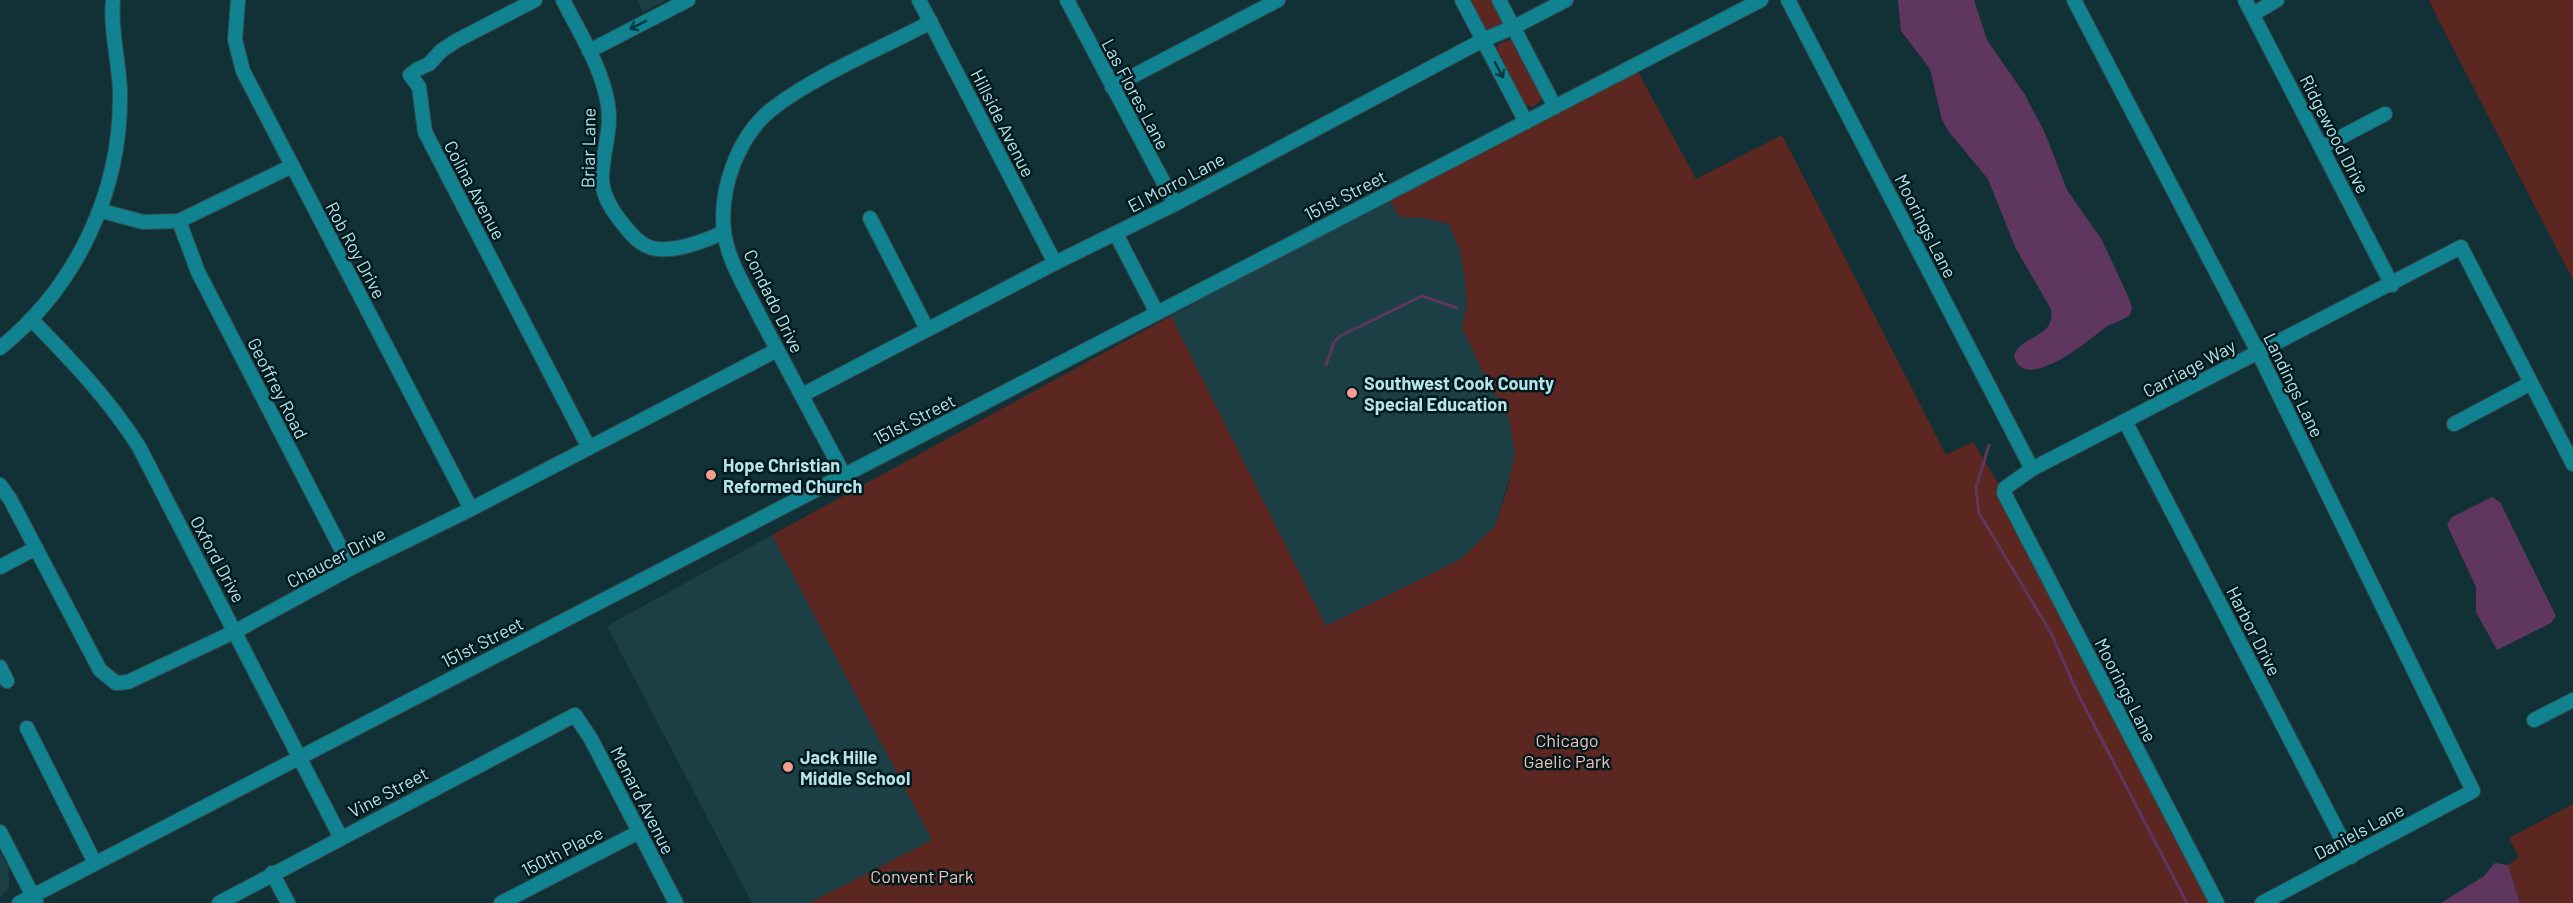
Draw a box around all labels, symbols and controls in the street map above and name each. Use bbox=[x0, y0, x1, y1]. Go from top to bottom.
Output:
one-way arrow bbox=[630, 20, 648, 32]
street label: Las Flores Lane bbox=[1098, 35, 1174, 153]
one-way arrow bbox=[1494, 61, 1505, 79]
street label: Hillside Avenue bbox=[966, 65, 1040, 181]
street label: Ridgewood Drive bbox=[2296, 71, 2374, 197]
street label: Briar Lane bbox=[576, 108, 600, 188]
street label: Colina Avenue bbox=[440, 137, 510, 243]
street label: El Morro Lane bbox=[1124, 147, 1228, 217]
street label: 151st Street bbox=[1300, 165, 1390, 225]
street label: Moorings Lane bbox=[1890, 170, 1962, 282]
street label: Rob Roy Drive bbox=[321, 198, 391, 302]
street label: Condado Drive bbox=[739, 246, 809, 356]
street label: Landings Lane bbox=[2259, 329, 2329, 441]
street label: Geoffrey Road bbox=[243, 334, 313, 442]
street label: Carriage Way bbox=[2139, 334, 2239, 402]
place label: Southwest Cook County Special Education bbox=[1364, 372, 1554, 415]
marker: Southwest Cook County Special Education bbox=[1345, 386, 1359, 400]
street label: 151st Street bbox=[869, 389, 959, 449]
place label: Hope Christian Reformed Church bbox=[723, 454, 862, 497]
marker: Hope Christian Reformed Church bbox=[704, 468, 718, 482]
street label: Oxford Drive bbox=[186, 512, 250, 606]
street label: Chaucer Drive bbox=[283, 522, 389, 592]
street label: Harbor Drive bbox=[2222, 583, 2286, 679]
street label: 151st Street bbox=[437, 612, 527, 672]
street label: Moorings Lane bbox=[2090, 634, 2162, 746]
park label: Chicago Gaelic Park bbox=[1524, 729, 1610, 772]
street label: Menard Avenue bbox=[606, 742, 680, 858]
place label: Jack Hille Middle School bbox=[800, 746, 910, 789]
marker: Jack Hille Middle School bbox=[781, 760, 795, 774]
street label: Vine Street bbox=[344, 762, 432, 822]
street label: Daniels Lane bbox=[2310, 798, 2408, 864]
street label: 150th Place bbox=[518, 821, 606, 881]
park label: Convent Park bbox=[870, 865, 974, 887]

